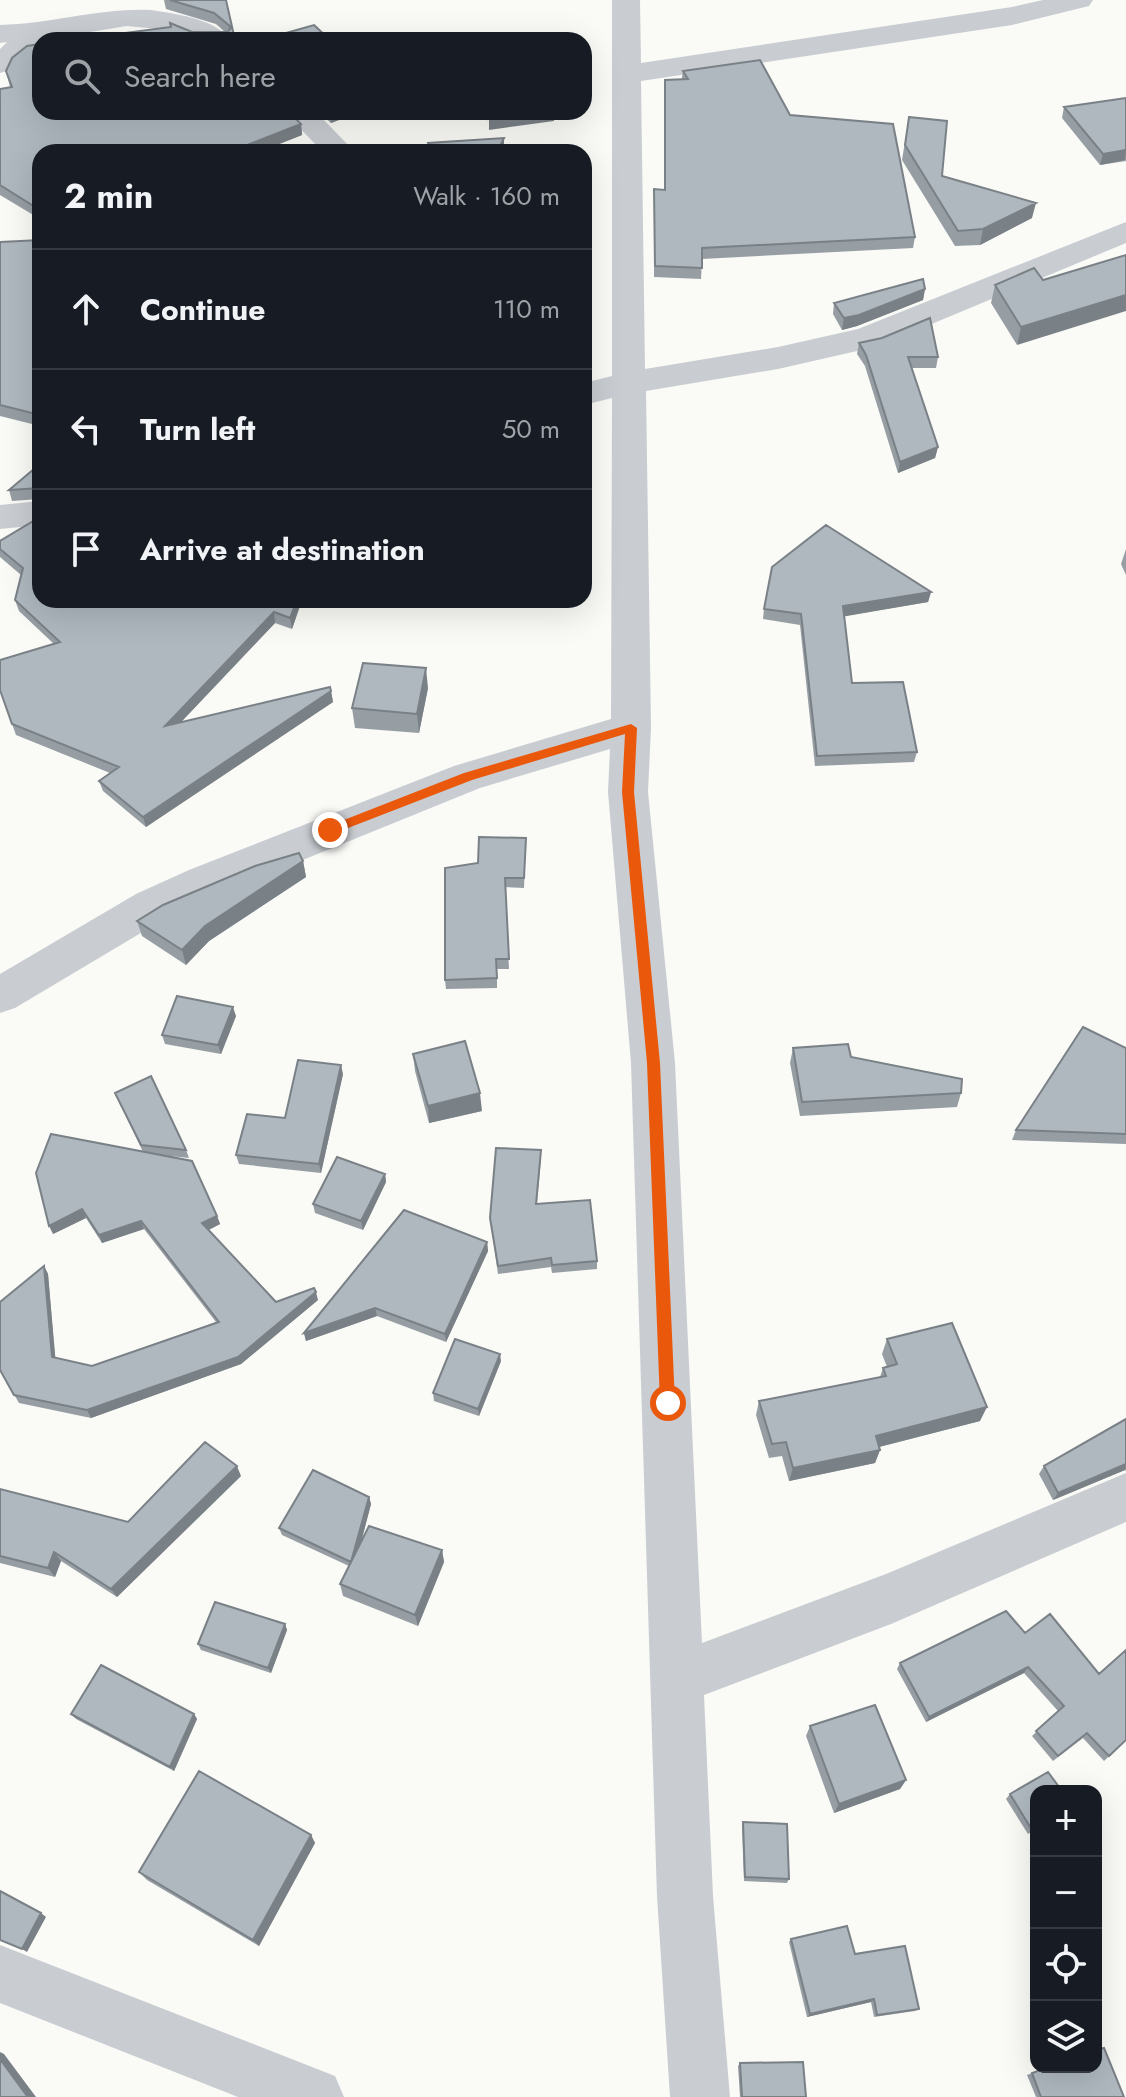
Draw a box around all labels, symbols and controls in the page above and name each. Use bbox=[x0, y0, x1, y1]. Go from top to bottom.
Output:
search box bbox=[32, 32, 592, 120]
icon: search bbox=[60, 54, 104, 98]
text: Search here bbox=[124, 55, 276, 98]
text: 2 min bbox=[64, 172, 153, 221]
text: Walk · 160 m bbox=[413, 177, 560, 215]
icon: ahead bbox=[64, 287, 108, 331]
text: Continue bbox=[140, 288, 266, 331]
text: 110 m bbox=[493, 290, 560, 328]
icon: left bbox=[64, 407, 108, 451]
text: Turn left bbox=[140, 408, 255, 451]
text: 50 m bbox=[502, 410, 560, 448]
icon: arrive bbox=[64, 527, 108, 571]
text: Arrive at destination bbox=[140, 528, 425, 571]
route end bbox=[312, 812, 348, 848]
route start bbox=[650, 1385, 686, 1421]
map controls bbox=[1030, 1785, 1102, 2073]
button: + bbox=[1030, 1785, 1102, 1857]
button: − bbox=[1030, 1857, 1102, 1929]
button: locate bbox=[1030, 1929, 1102, 2001]
button: layers bbox=[1030, 2001, 1102, 2073]

